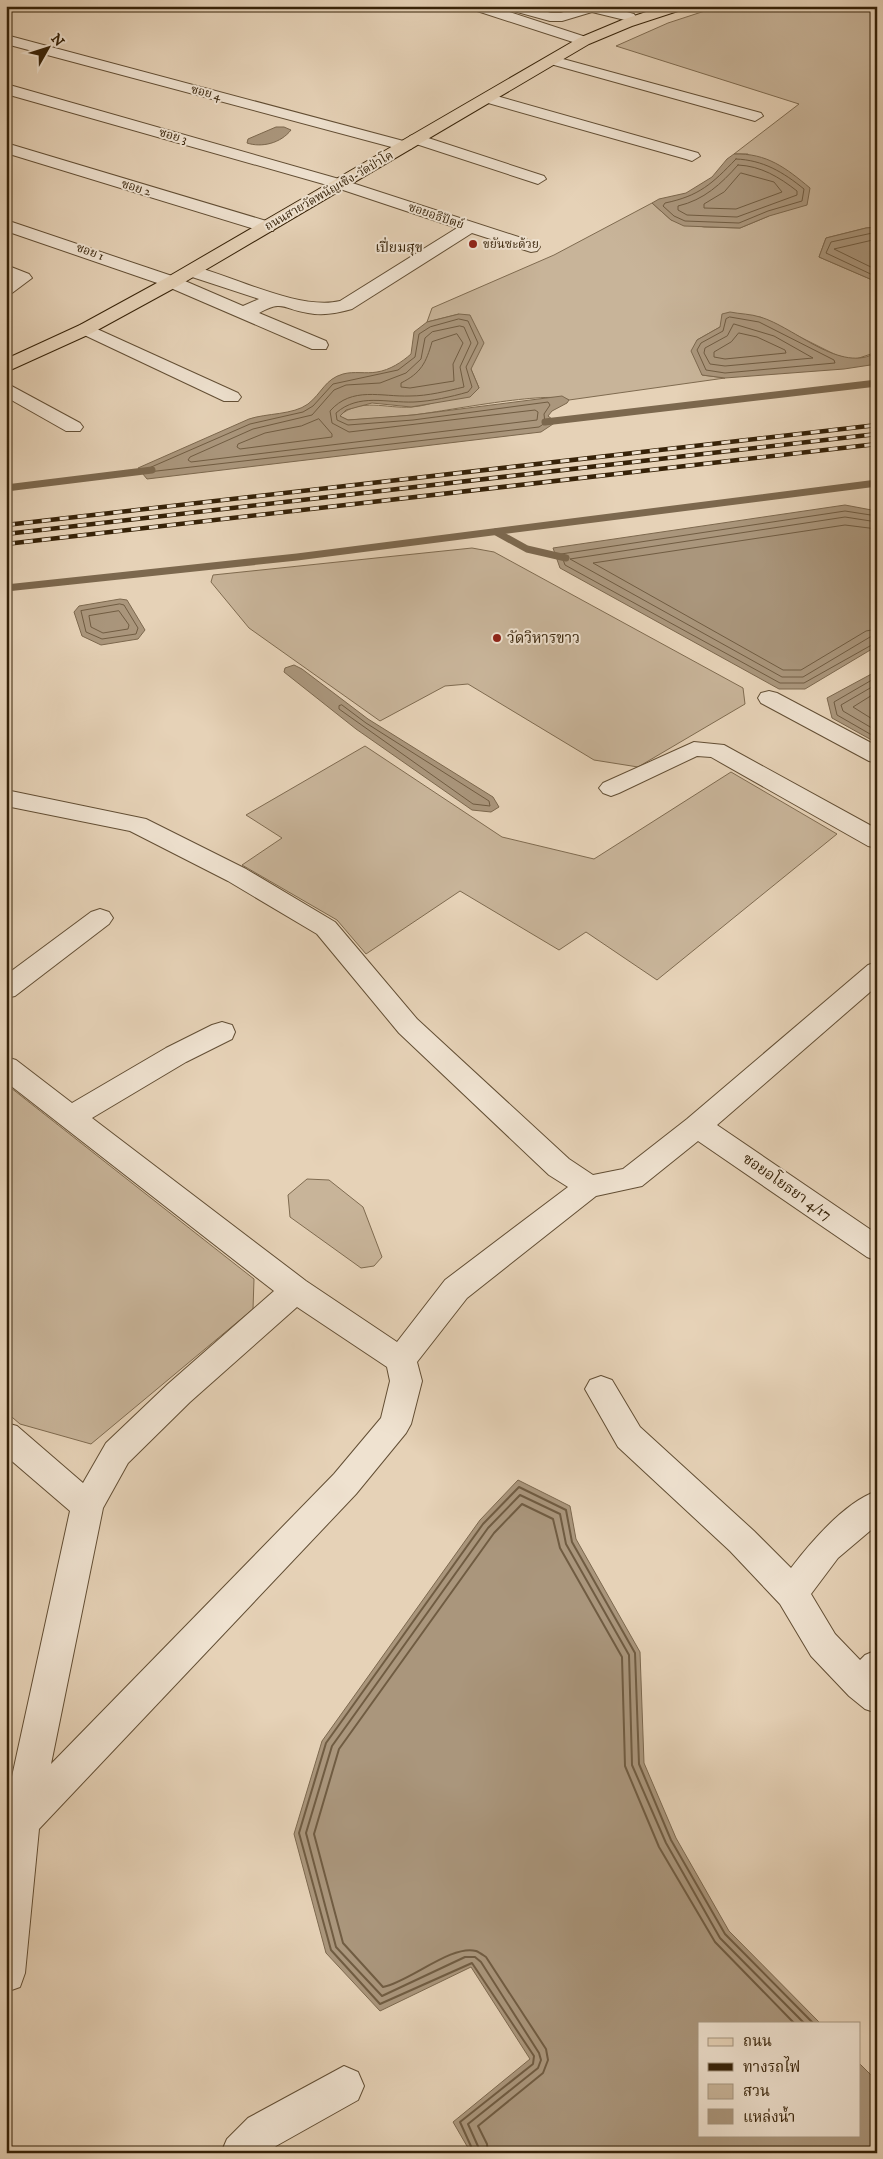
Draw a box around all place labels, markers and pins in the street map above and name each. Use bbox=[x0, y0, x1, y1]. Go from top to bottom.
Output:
place label: ขยันซะด้วย bbox=[483, 237, 539, 252]
marker: ขยันซะด้วย bbox=[467, 238, 479, 250]
place label: วัดวิหารขาว bbox=[507, 629, 580, 648]
marker: วัดวิหารขาว bbox=[491, 632, 503, 644]

